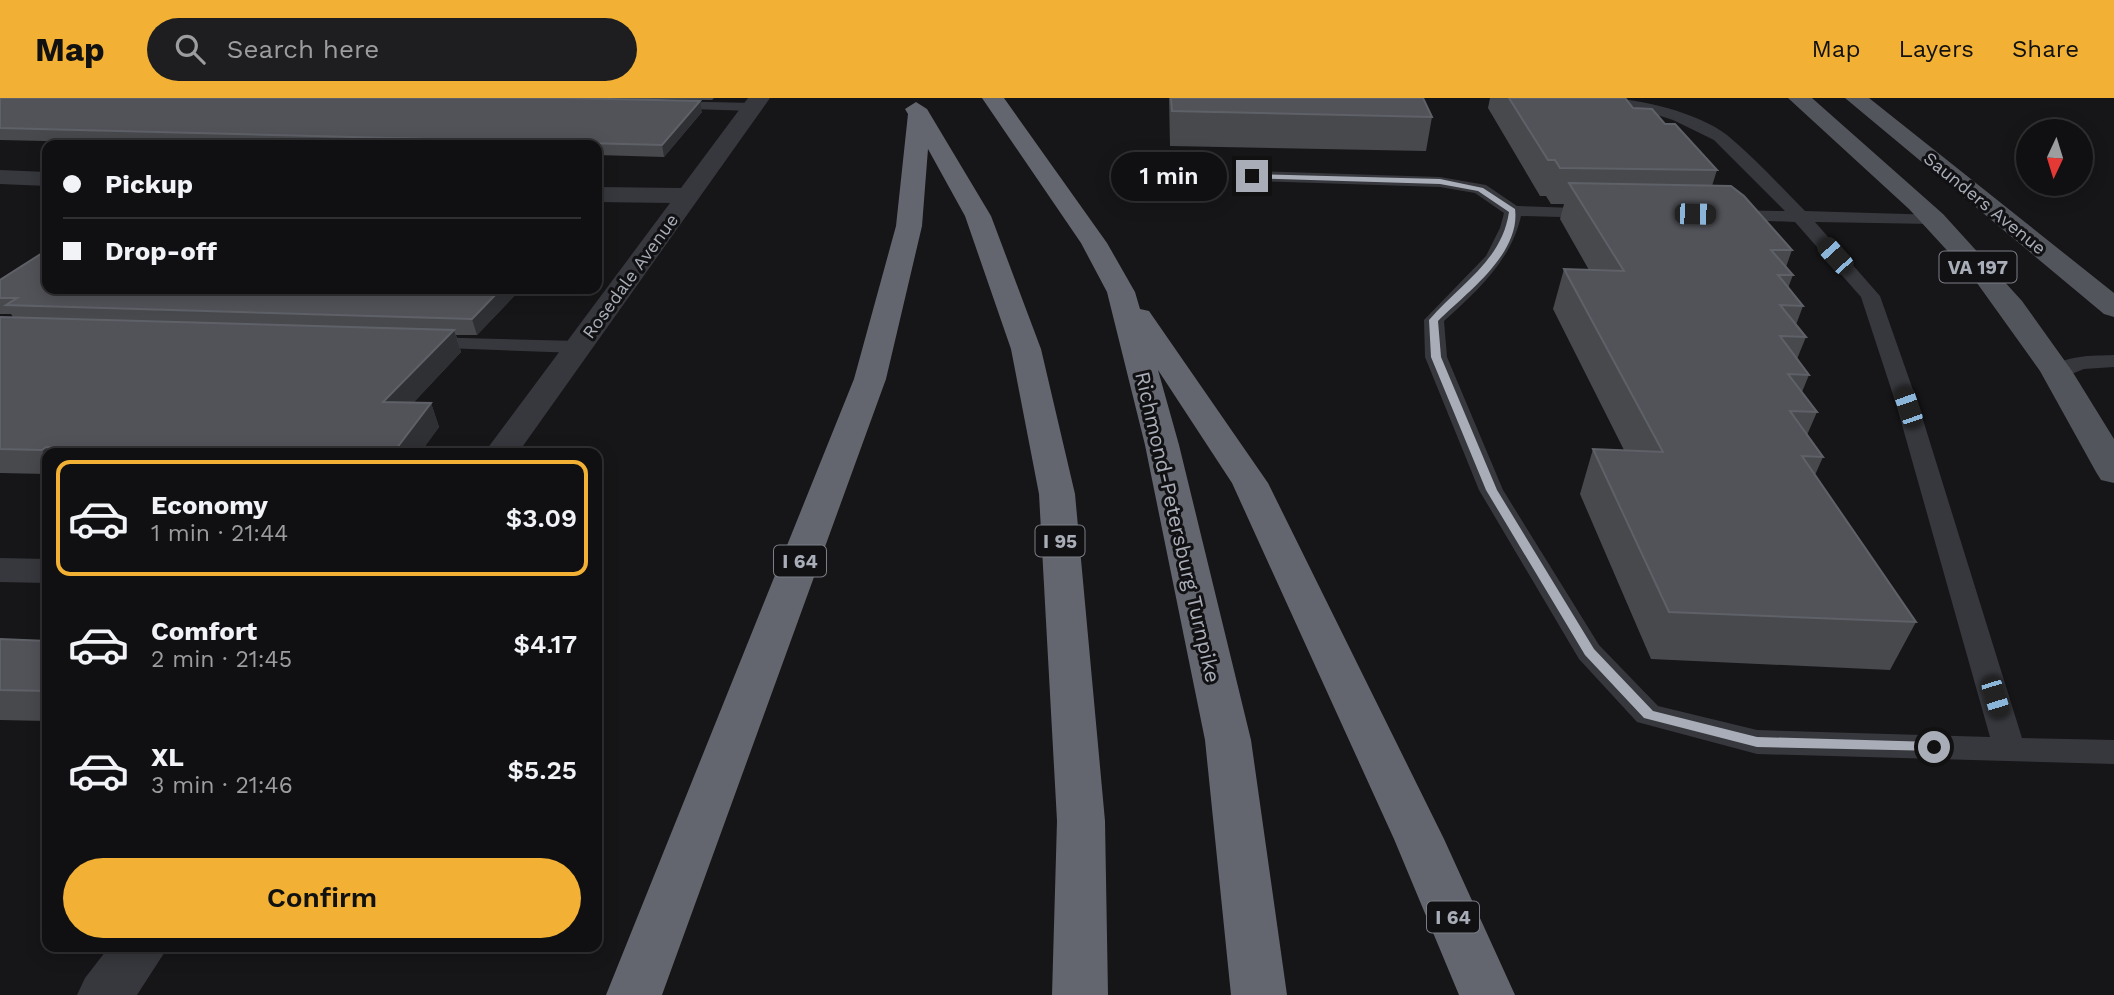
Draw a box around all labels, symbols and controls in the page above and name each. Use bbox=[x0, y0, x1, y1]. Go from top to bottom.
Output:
search box bbox=[147, 18, 637, 81]
text: Map bbox=[35, 30, 105, 69]
icon: search bbox=[171, 30, 209, 68]
text: Search here bbox=[227, 34, 379, 64]
text: Map bbox=[1812, 35, 1860, 63]
text: Layers bbox=[1898, 35, 1974, 63]
text: Share bbox=[2012, 35, 2079, 63]
north arrow bbox=[2016, 119, 2093, 196]
map controls bbox=[2016, 119, 2093, 196]
street label: Saunders Avenue bbox=[1920, 147, 2050, 259]
callout: 1 min bbox=[1112, 152, 1228, 200]
route end bbox=[1236, 160, 1268, 192]
text: 1 min bbox=[1139, 163, 1199, 190]
text: Pickup bbox=[105, 169, 193, 199]
car bbox=[1674, 203, 1717, 225]
street label: Rosedale Avenue bbox=[578, 210, 682, 342]
car bbox=[1814, 233, 1857, 279]
text: Drop-off bbox=[105, 236, 217, 266]
road number: VA 197 bbox=[1940, 252, 2016, 282]
street label: Richmond-Petersburg Turnpike bbox=[1130, 369, 1226, 685]
car bbox=[1892, 384, 1925, 430]
icon: car bbox=[67, 487, 130, 550]
text: Economy bbox=[151, 490, 268, 520]
text: $3.09 bbox=[506, 503, 577, 533]
text: 1 min · 21:44 bbox=[151, 520, 288, 547]
road number: I 95 bbox=[1036, 526, 1084, 556]
road number: I 64 bbox=[774, 545, 826, 576]
icon: car bbox=[67, 613, 130, 676]
text: Comfort bbox=[151, 616, 257, 646]
text: $4.17 bbox=[514, 629, 577, 659]
text: 2 min · 21:45 bbox=[151, 646, 292, 673]
car bbox=[1979, 674, 2012, 720]
route start bbox=[1918, 731, 1950, 763]
icon: car bbox=[67, 739, 130, 802]
text: XL bbox=[151, 742, 184, 772]
text: $5.25 bbox=[508, 755, 577, 785]
text: 3 min · 21:46 bbox=[151, 772, 293, 799]
button: Confirm bbox=[63, 858, 581, 938]
road number: I 64 bbox=[1427, 902, 1479, 932]

